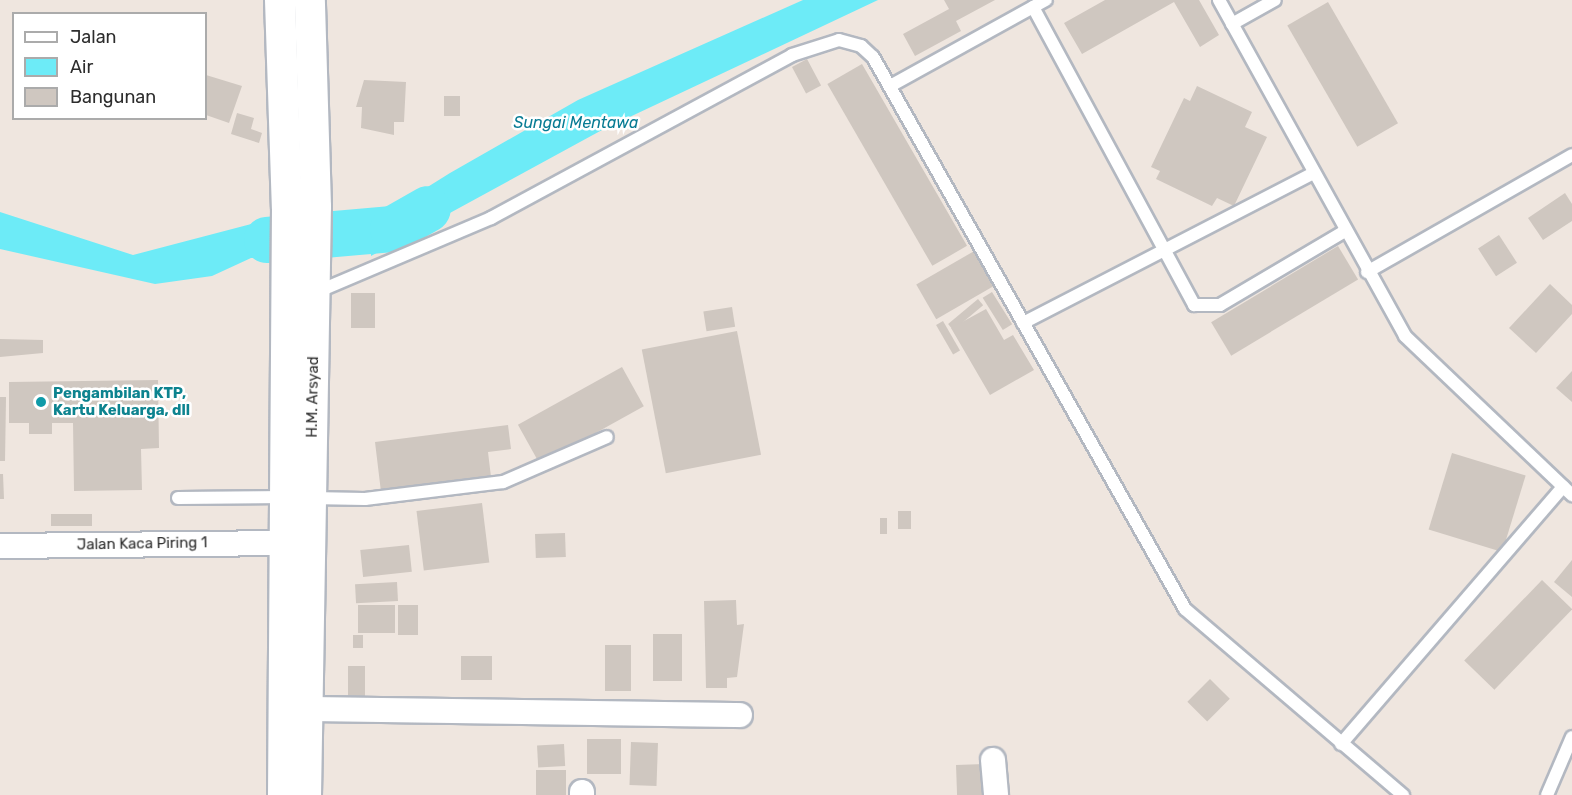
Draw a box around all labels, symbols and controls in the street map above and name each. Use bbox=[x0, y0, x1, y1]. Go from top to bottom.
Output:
legend bbox=[12, 12, 207, 120]
text: Jalan bbox=[70, 26, 117, 48]
text: Air bbox=[70, 56, 93, 78]
text: Bangunan bbox=[70, 86, 156, 108]
water label: Sungai Mentawa bbox=[513, 113, 639, 133]
street label: H.M. Arsyad bbox=[303, 356, 323, 438]
place label: Pengambilan KTP, Kartu Keluarga, dll bbox=[53, 384, 190, 419]
marker: Pengambilan KTP, Kartu Keluarga, dll bbox=[34, 395, 48, 409]
street label: Jalan Kaca Piring 1 bbox=[77, 534, 207, 554]

